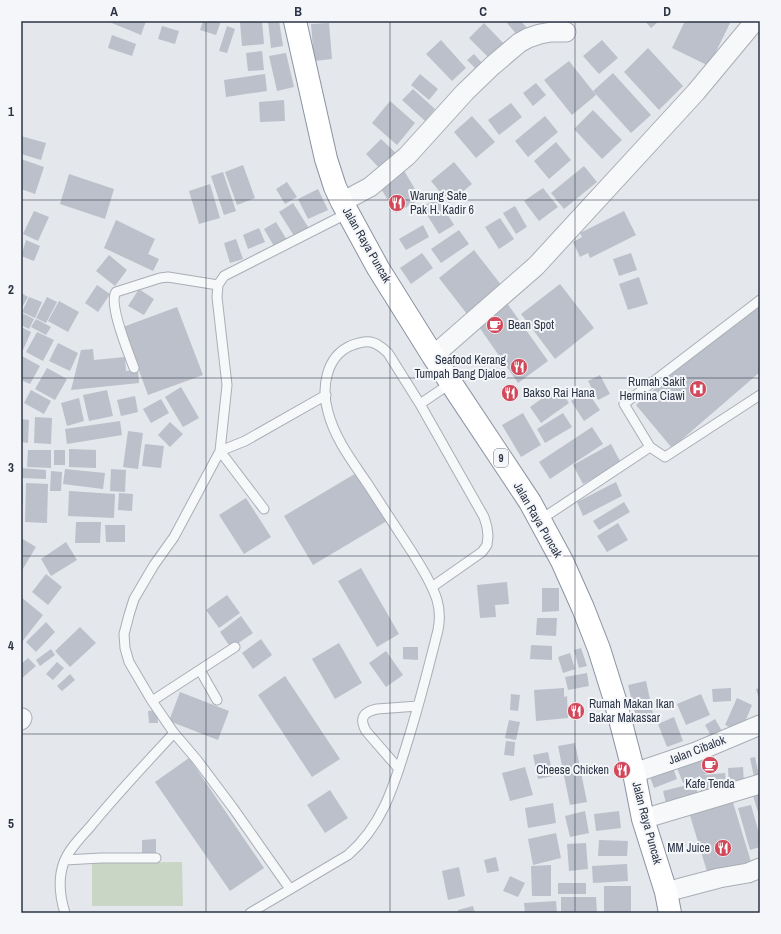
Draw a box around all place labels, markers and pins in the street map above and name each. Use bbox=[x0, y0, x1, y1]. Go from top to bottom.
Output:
place label: Warung Sate Pak H. Kadir 6 bbox=[410, 188, 474, 218]
restaurant icon: Warung Sate Pak H. Kadir 6 bbox=[387, 193, 407, 213]
cafe icon: Bean Spot bbox=[485, 315, 505, 335]
place label: Bean Spot bbox=[508, 317, 554, 333]
place label: Seafood Kerang Tumpah Bang Djaloe bbox=[414, 352, 507, 382]
restaurant icon: Seafood Kerang Tumpah Bang Djaloe bbox=[509, 357, 529, 377]
place label: Rumah Sakit Hermina Ciawi bbox=[619, 374, 685, 404]
hospital icon: Rumah Sakit Hermina Ciawi bbox=[688, 379, 708, 399]
restaurant icon: Bakso Rai Hana bbox=[500, 383, 520, 403]
place label: Bakso Rai Hana bbox=[523, 385, 595, 401]
place label: Rumah Makan Ikan Bakar Makassar bbox=[589, 696, 674, 726]
restaurant icon: Rumah Makan Ikan Bakar Makassar bbox=[566, 701, 586, 721]
cafe icon: Kafe Tenda bbox=[700, 755, 720, 775]
restaurant icon: Cheese Chicken bbox=[612, 760, 632, 780]
place label: Cheese Chicken bbox=[536, 762, 609, 778]
place label: Kafe Tenda bbox=[685, 776, 735, 792]
restaurant icon: MM Juice bbox=[713, 838, 733, 858]
place label: MM Juice bbox=[667, 840, 710, 856]

